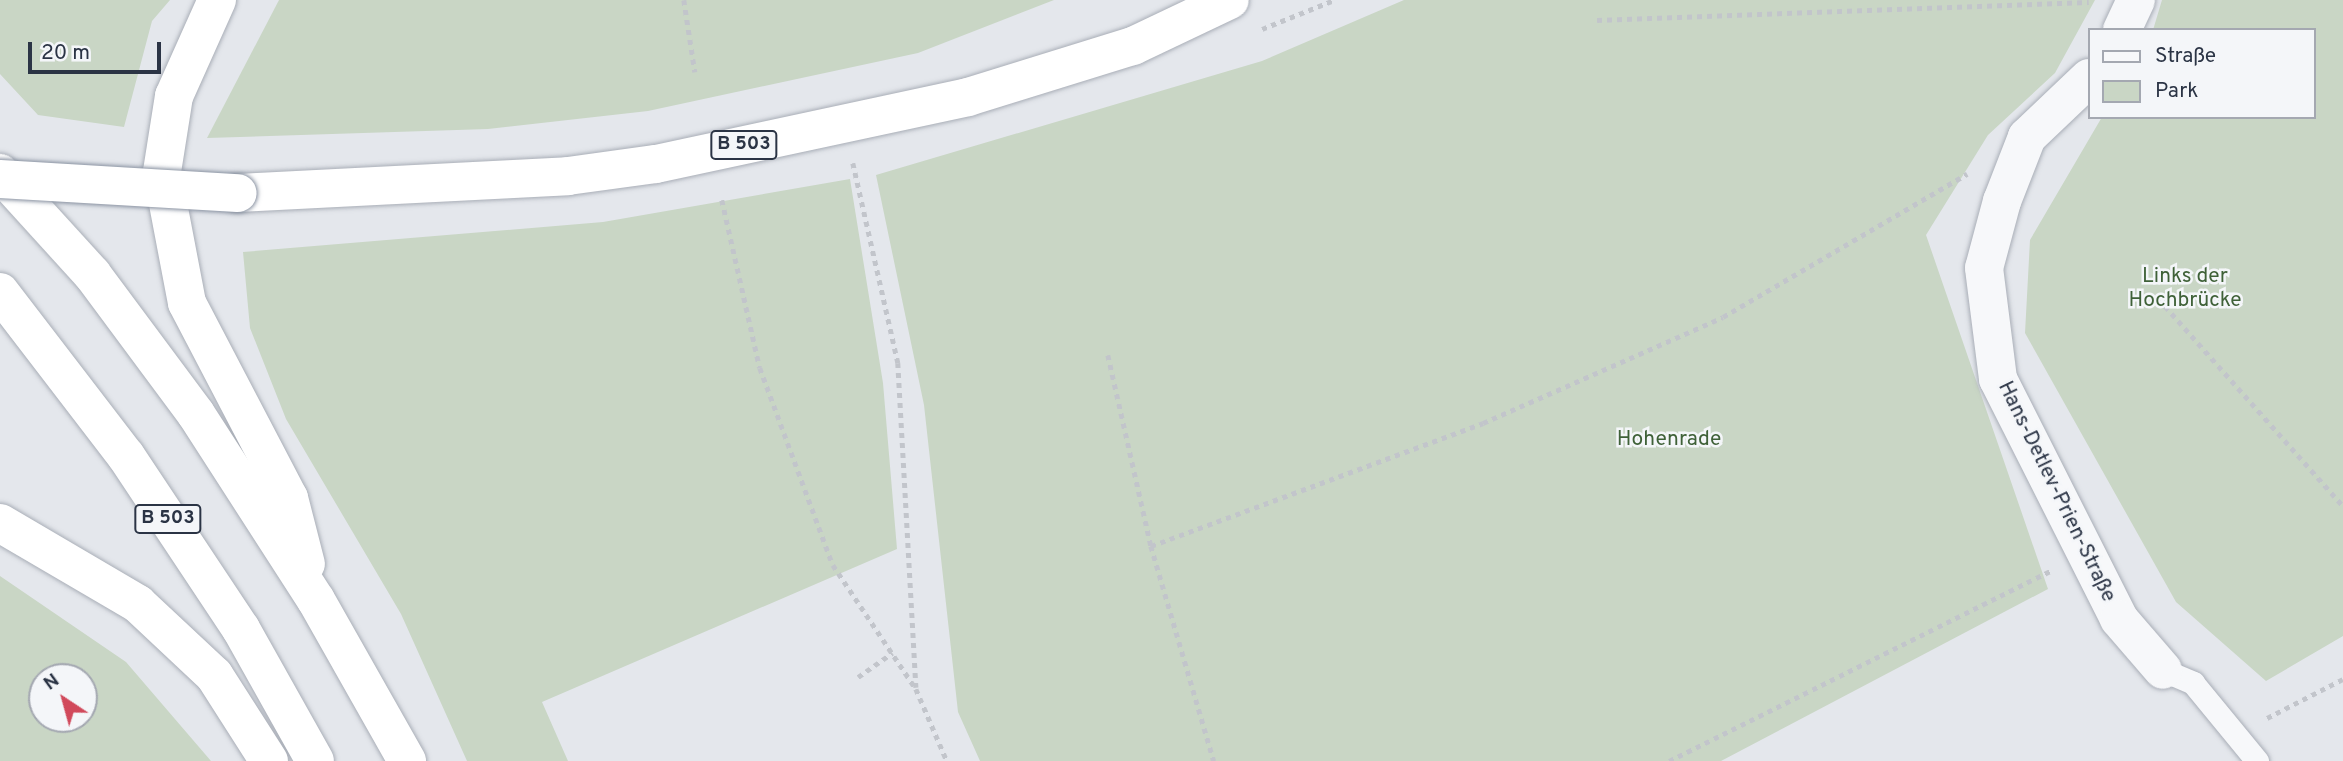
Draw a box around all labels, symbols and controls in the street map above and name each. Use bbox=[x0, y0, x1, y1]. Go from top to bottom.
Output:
scale bar bbox=[32, 28, 164, 72]
legend bbox=[2088, 28, 2315, 119]
text: 20 m bbox=[41, 40, 90, 67]
text: Straße bbox=[2155, 43, 2216, 70]
text: Park bbox=[2155, 78, 2198, 105]
road number: B 503 bbox=[709, 130, 779, 160]
park label: Links der Hochbrücke bbox=[2128, 264, 2242, 314]
street label: Hans-Detlev-Prien-Straße bbox=[1992, 378, 2120, 606]
park label: Hohenrade bbox=[1617, 427, 1721, 453]
road number: B 503 bbox=[133, 504, 203, 534]
north arrow bbox=[28, 663, 98, 733]
text: N bbox=[39, 669, 64, 696]

